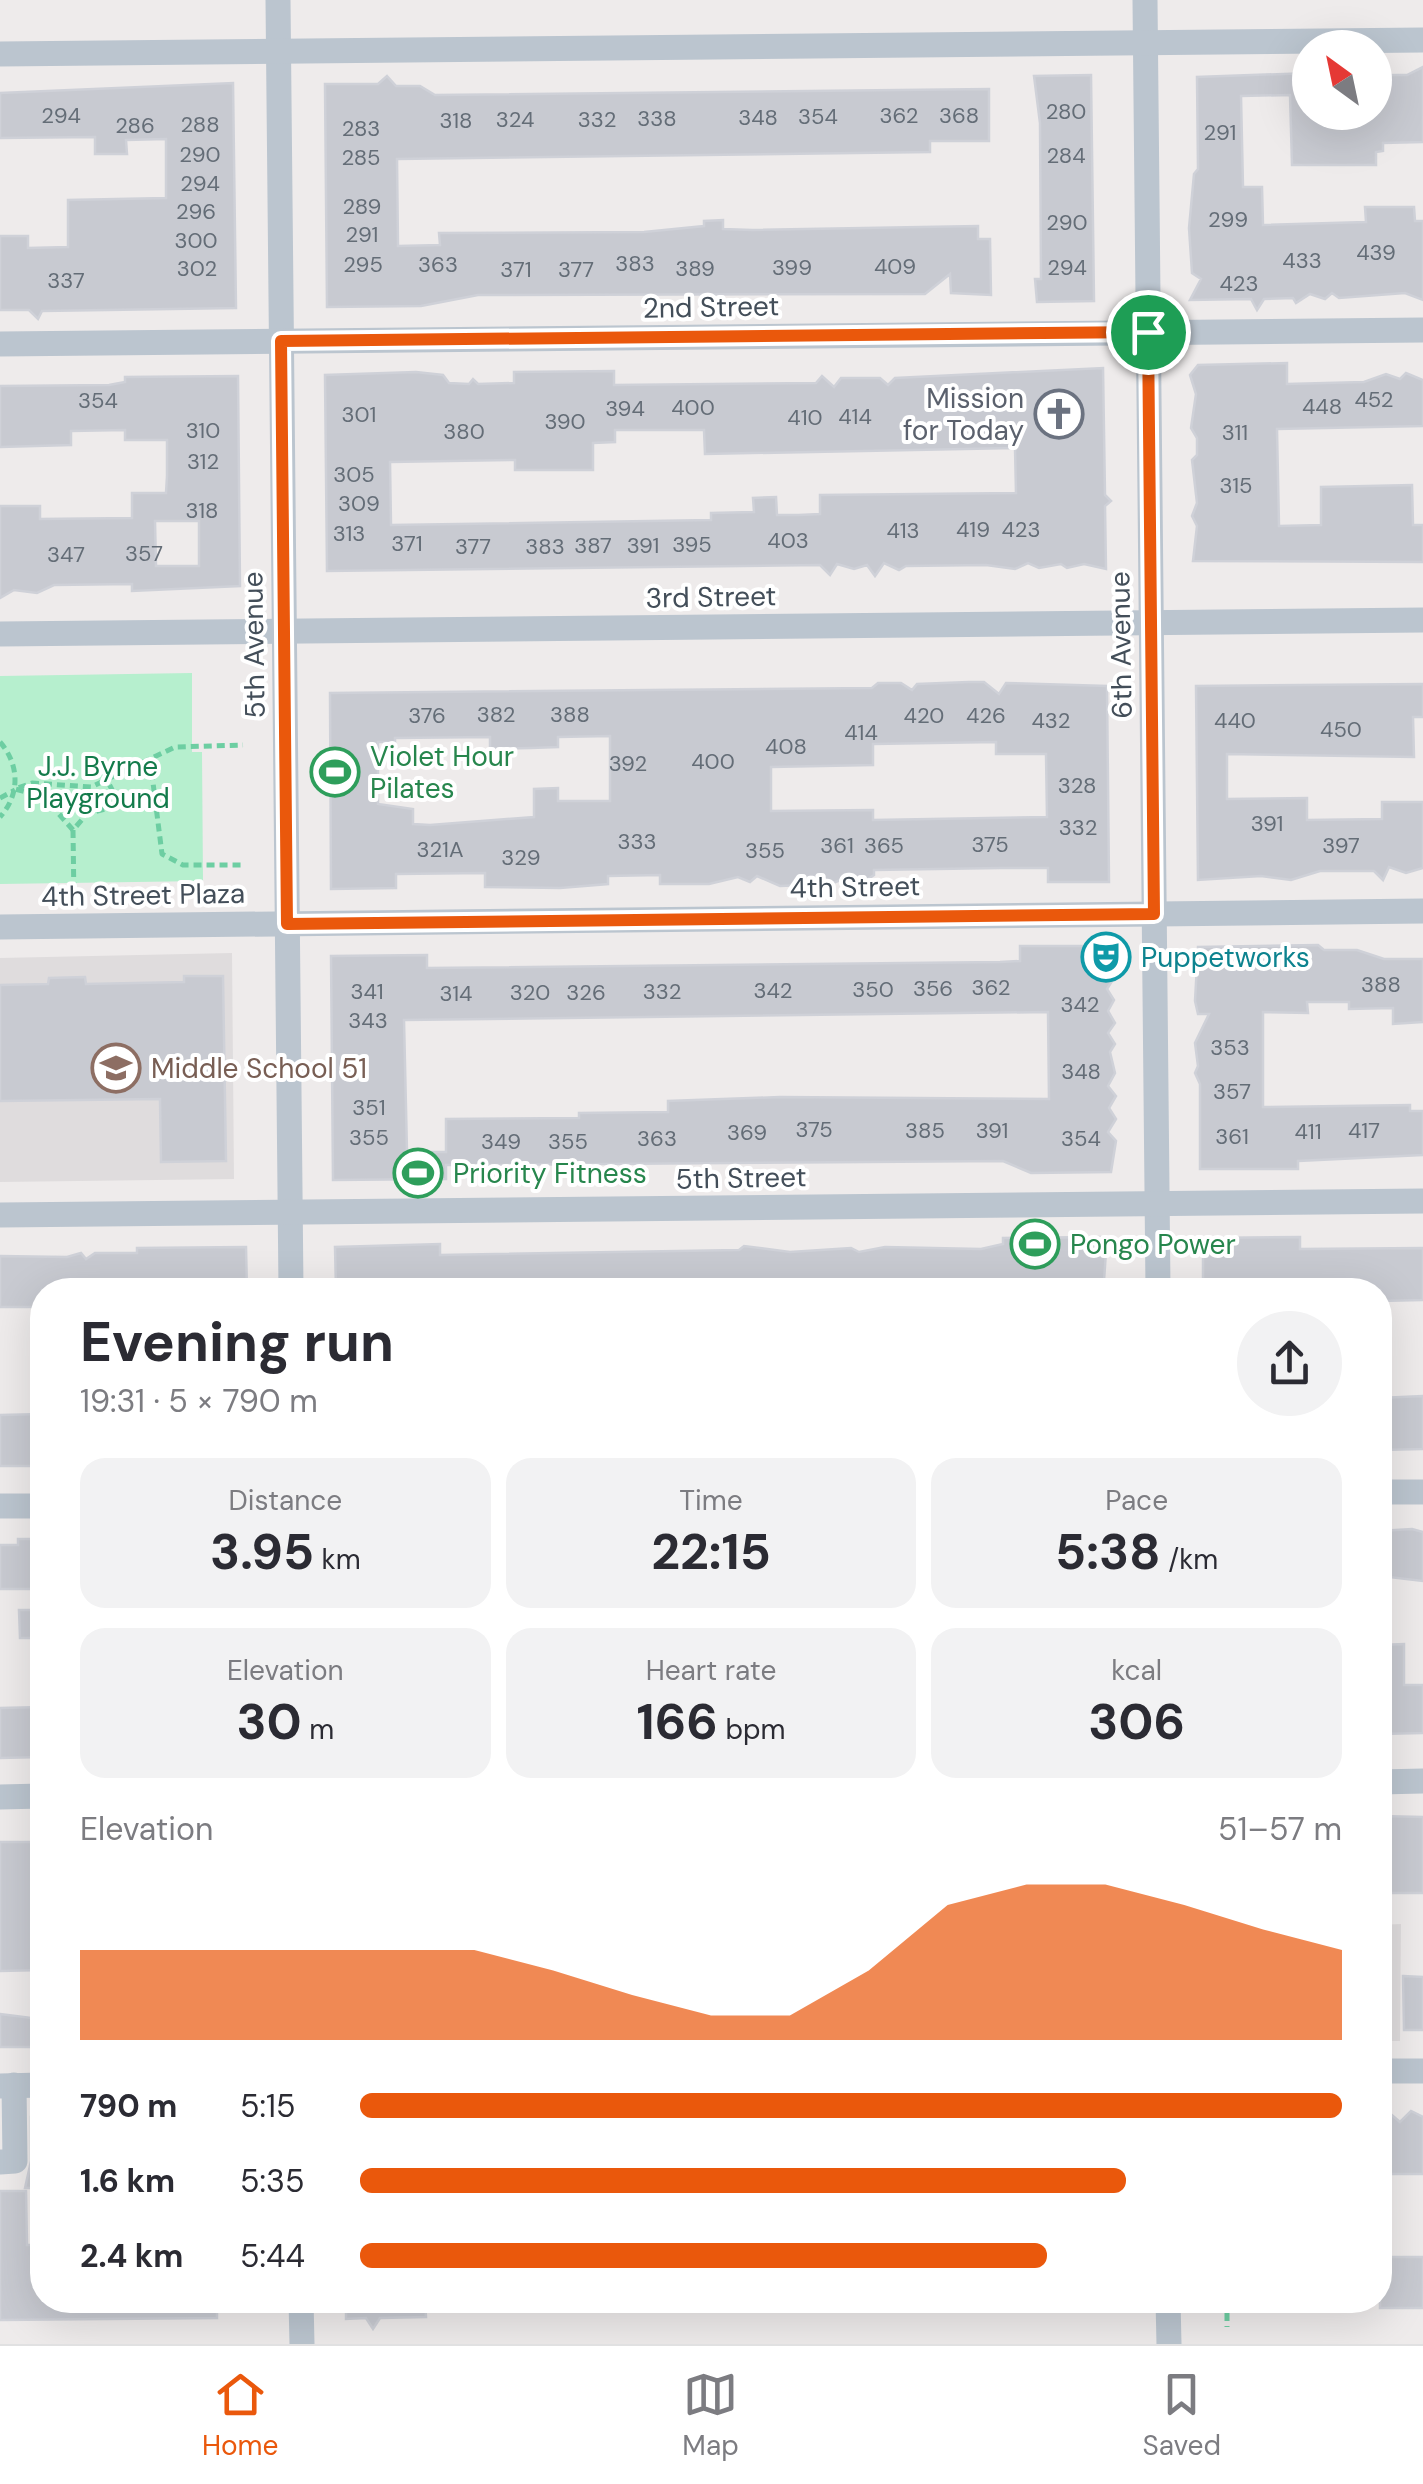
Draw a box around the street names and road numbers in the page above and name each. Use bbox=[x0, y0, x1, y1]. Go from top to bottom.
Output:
street label: 2nd Street bbox=[642, 287, 780, 327]
street label: 5th Avenue bbox=[234, 571, 274, 719]
street label: 6th Avenue bbox=[1101, 571, 1141, 719]
street label: 3rd Street bbox=[645, 577, 777, 617]
street label: 4th Street bbox=[789, 867, 921, 907]
street label: 4th Street Plaza bbox=[41, 875, 245, 915]
street label: 5th Street bbox=[675, 1158, 807, 1198]

